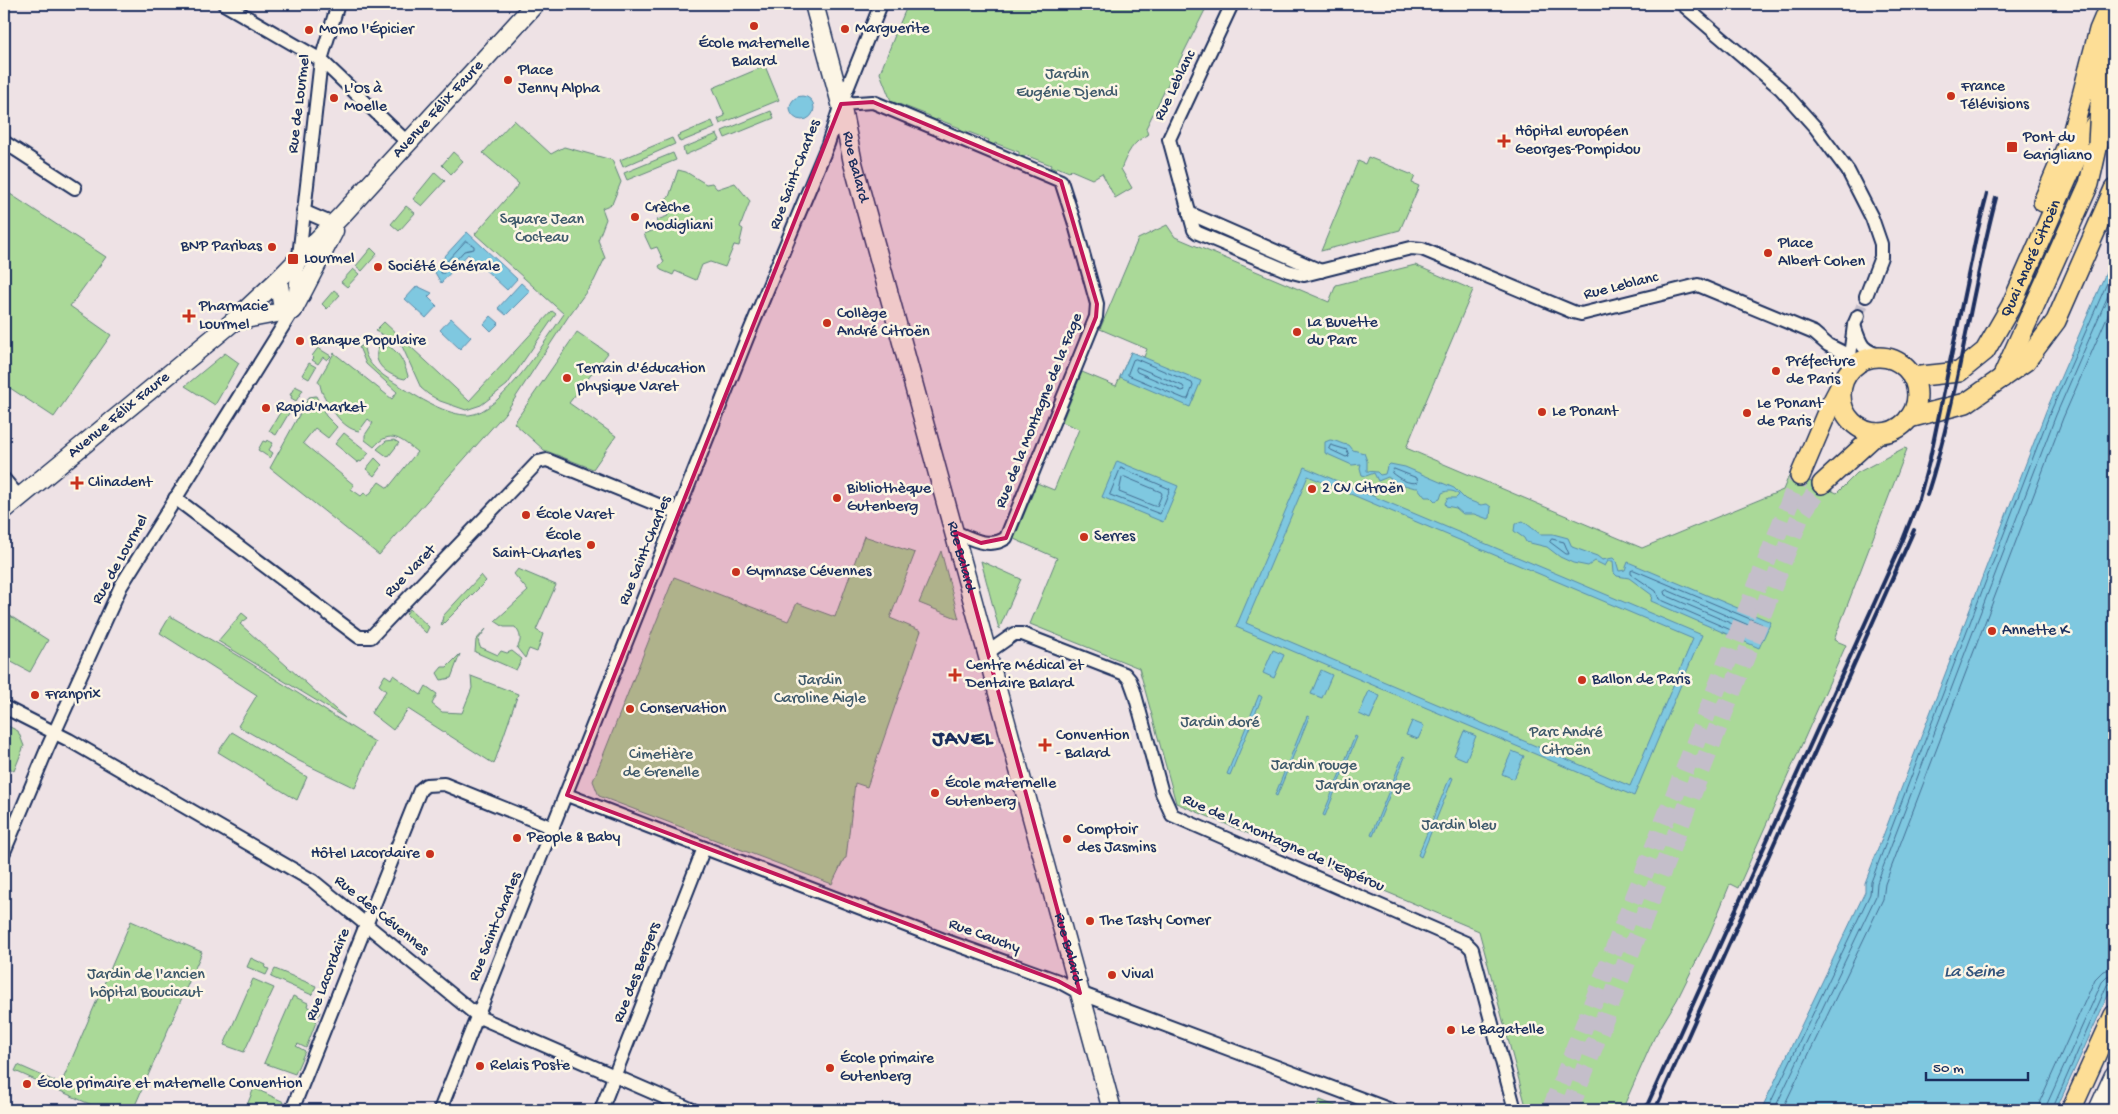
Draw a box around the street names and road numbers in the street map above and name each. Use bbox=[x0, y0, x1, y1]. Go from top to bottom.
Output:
street label: Rue Leblanc bbox=[1151, 47, 1201, 124]
street label: Rue de Lourmel bbox=[284, 53, 316, 155]
street label: Avenue Félix Faure bbox=[389, 56, 489, 162]
street label: Rue Saint-Charles bbox=[766, 116, 826, 233]
street label: Rue Balard bbox=[837, 130, 873, 206]
street label: Quai André Citroën bbox=[1997, 197, 2066, 321]
street label: Rue Leblanc bbox=[1582, 268, 1661, 305]
street label: Rue de la Montagne de la Fage bbox=[992, 310, 1088, 511]
street label: Avenue Félix Faure bbox=[64, 368, 174, 463]
street label: Rue Saint-Charles bbox=[615, 492, 677, 609]
street label: Rue de Lourmel bbox=[88, 512, 154, 608]
street label: Rue Balard bbox=[942, 519, 980, 596]
street label: Rue Varet bbox=[381, 541, 442, 602]
street label: Rue de la Montagne de l'Espérou bbox=[1179, 791, 1387, 897]
street label: Rue Saint-Charles bbox=[465, 868, 527, 985]
street label: Rue des Cévennes bbox=[330, 872, 433, 961]
street label: Rue Balard bbox=[1049, 911, 1087, 987]
street label: Rue Cauchy bbox=[946, 915, 1023, 959]
street label: Rue des Bergers bbox=[610, 919, 666, 1026]
street label: Rue Lacordaire bbox=[303, 925, 356, 1024]

